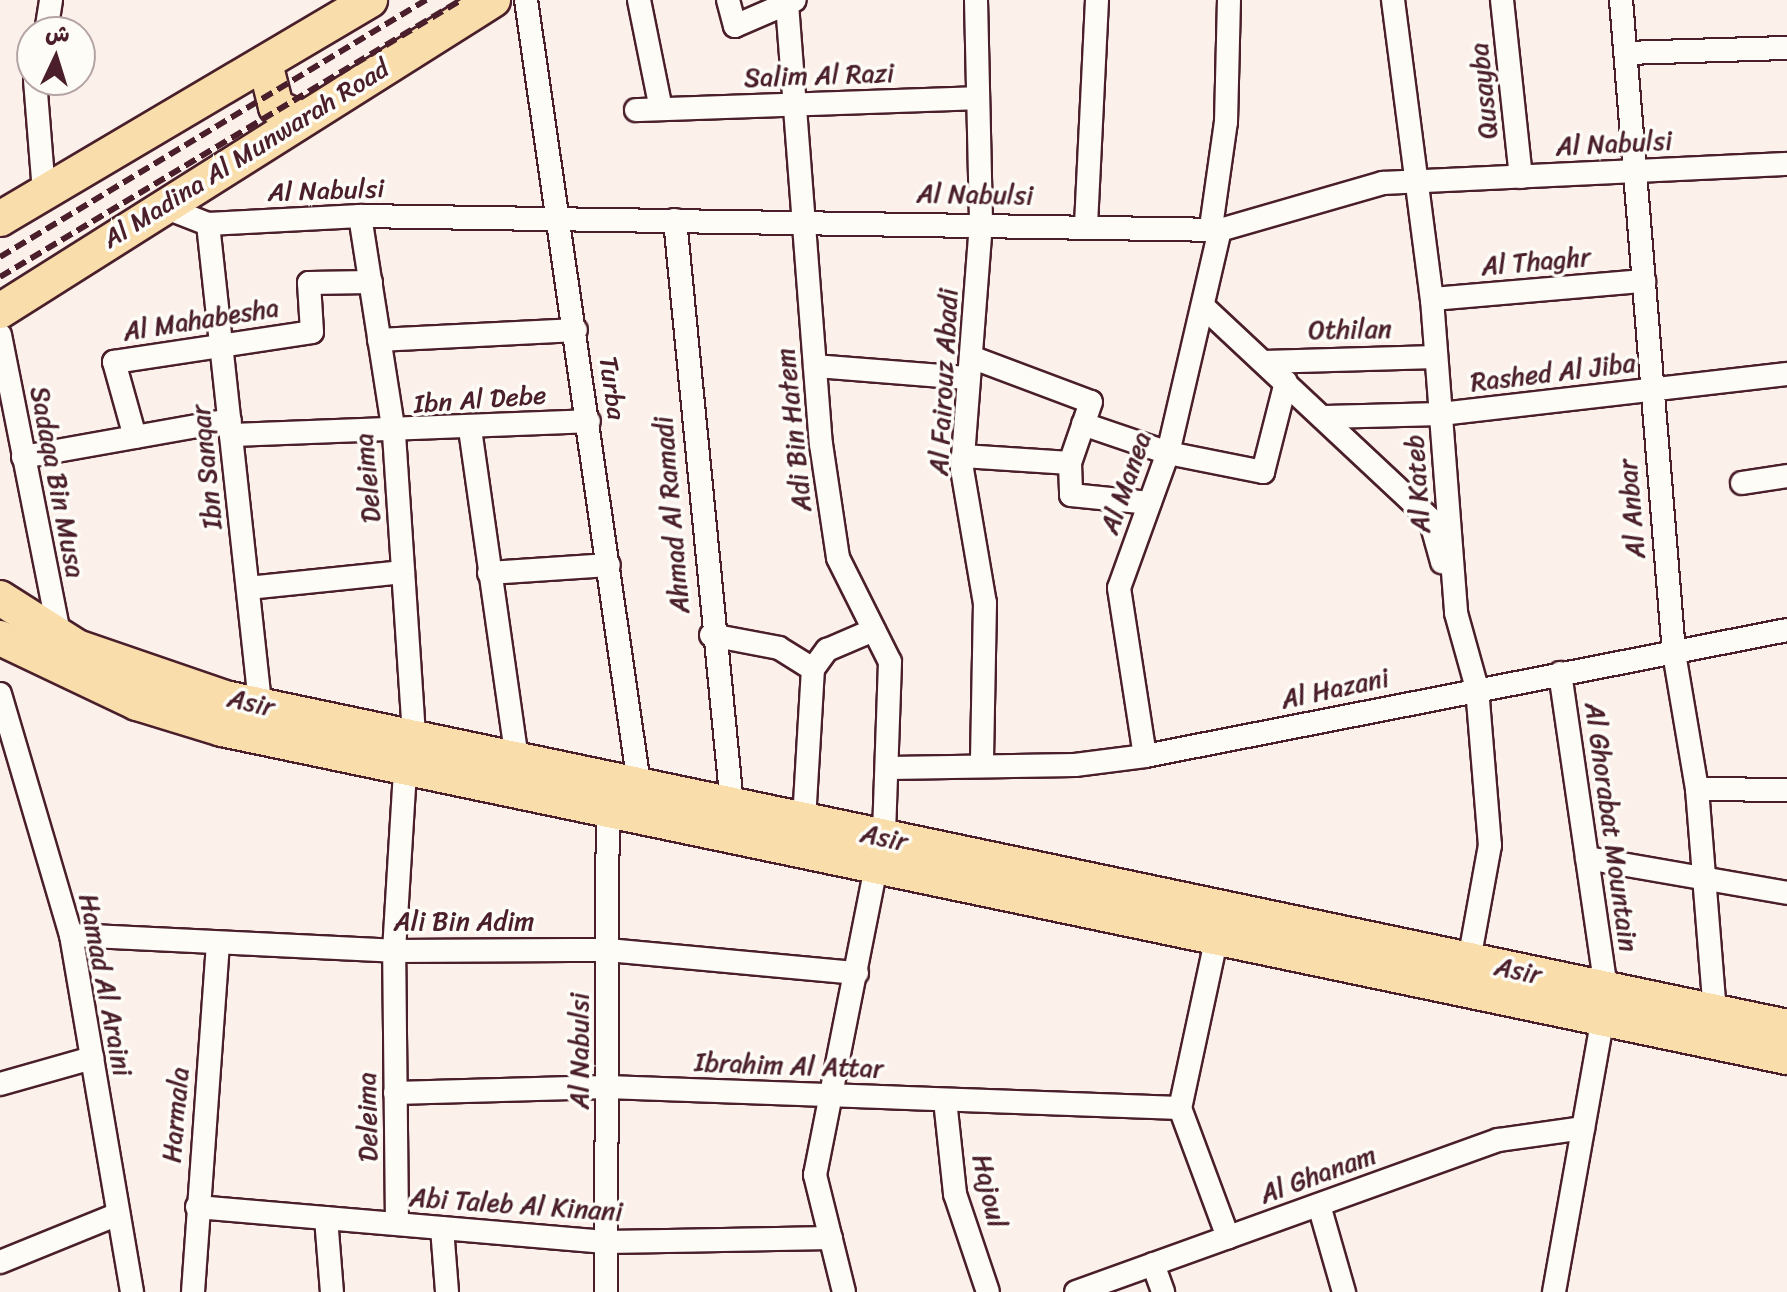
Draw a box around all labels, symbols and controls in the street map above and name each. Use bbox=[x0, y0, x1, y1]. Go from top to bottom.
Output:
text: ش bbox=[44, 13, 71, 54]
north arrow bbox=[16, 16, 96, 96]
street label: Qusayba bbox=[1463, 42, 1505, 140]
street label: Al Madina Al Munwarah Road bbox=[97, 53, 395, 255]
street label: Salim Al Razi bbox=[743, 58, 895, 94]
street label: Al Nabulsi bbox=[1555, 125, 1673, 163]
street label: Al Nabulsi bbox=[268, 173, 384, 209]
street label: Al Nabulsi bbox=[917, 178, 1033, 212]
street label: Al Thaghr bbox=[1480, 242, 1592, 282]
street label: Al Fairouz Abadi bbox=[924, 288, 964, 476]
street label: Al Mahabesha bbox=[122, 292, 280, 348]
street label: Othilan bbox=[1308, 314, 1392, 346]
street label: Adi Bin Hatem bbox=[770, 346, 818, 514]
street label: Rashed Al Jiba bbox=[1469, 347, 1637, 399]
street label: Turba bbox=[592, 354, 632, 422]
street label: Ibn Al Debe bbox=[413, 380, 547, 420]
street label: Sadaqa Bin Musa bbox=[23, 384, 91, 580]
street label: Ibn Sanqar bbox=[185, 403, 229, 531]
street label: Ahmad Al Ramadi bbox=[648, 415, 696, 615]
street label: Al Manea bbox=[1094, 428, 1158, 538]
street label: Deleima bbox=[349, 432, 387, 524]
street label: Al Kateb bbox=[1399, 434, 1437, 534]
street label: Al Anbar bbox=[1612, 458, 1652, 560]
street label: Al Hazani bbox=[1278, 662, 1392, 716]
street label: Asir bbox=[225, 683, 277, 723]
street label: Al Ghorabat Mountain bbox=[1578, 700, 1644, 954]
street label: Asir bbox=[858, 818, 910, 858]
street label: Hamad Al Araini bbox=[72, 891, 138, 1079]
street label: Ali Bin Adim bbox=[394, 906, 534, 938]
street label: Asir bbox=[1492, 951, 1544, 991]
street label: Al Nabulsi bbox=[564, 993, 596, 1109]
street label: Ibrahim Al Attar bbox=[694, 1047, 884, 1085]
street label: Harmala bbox=[156, 1066, 196, 1164]
street label: Deleima bbox=[352, 1072, 384, 1162]
street label: Al Ghanam bbox=[1256, 1140, 1380, 1210]
street label: Hajoul bbox=[965, 1151, 1013, 1231]
street label: Abi Taleb Al Kinani bbox=[408, 1182, 624, 1228]

